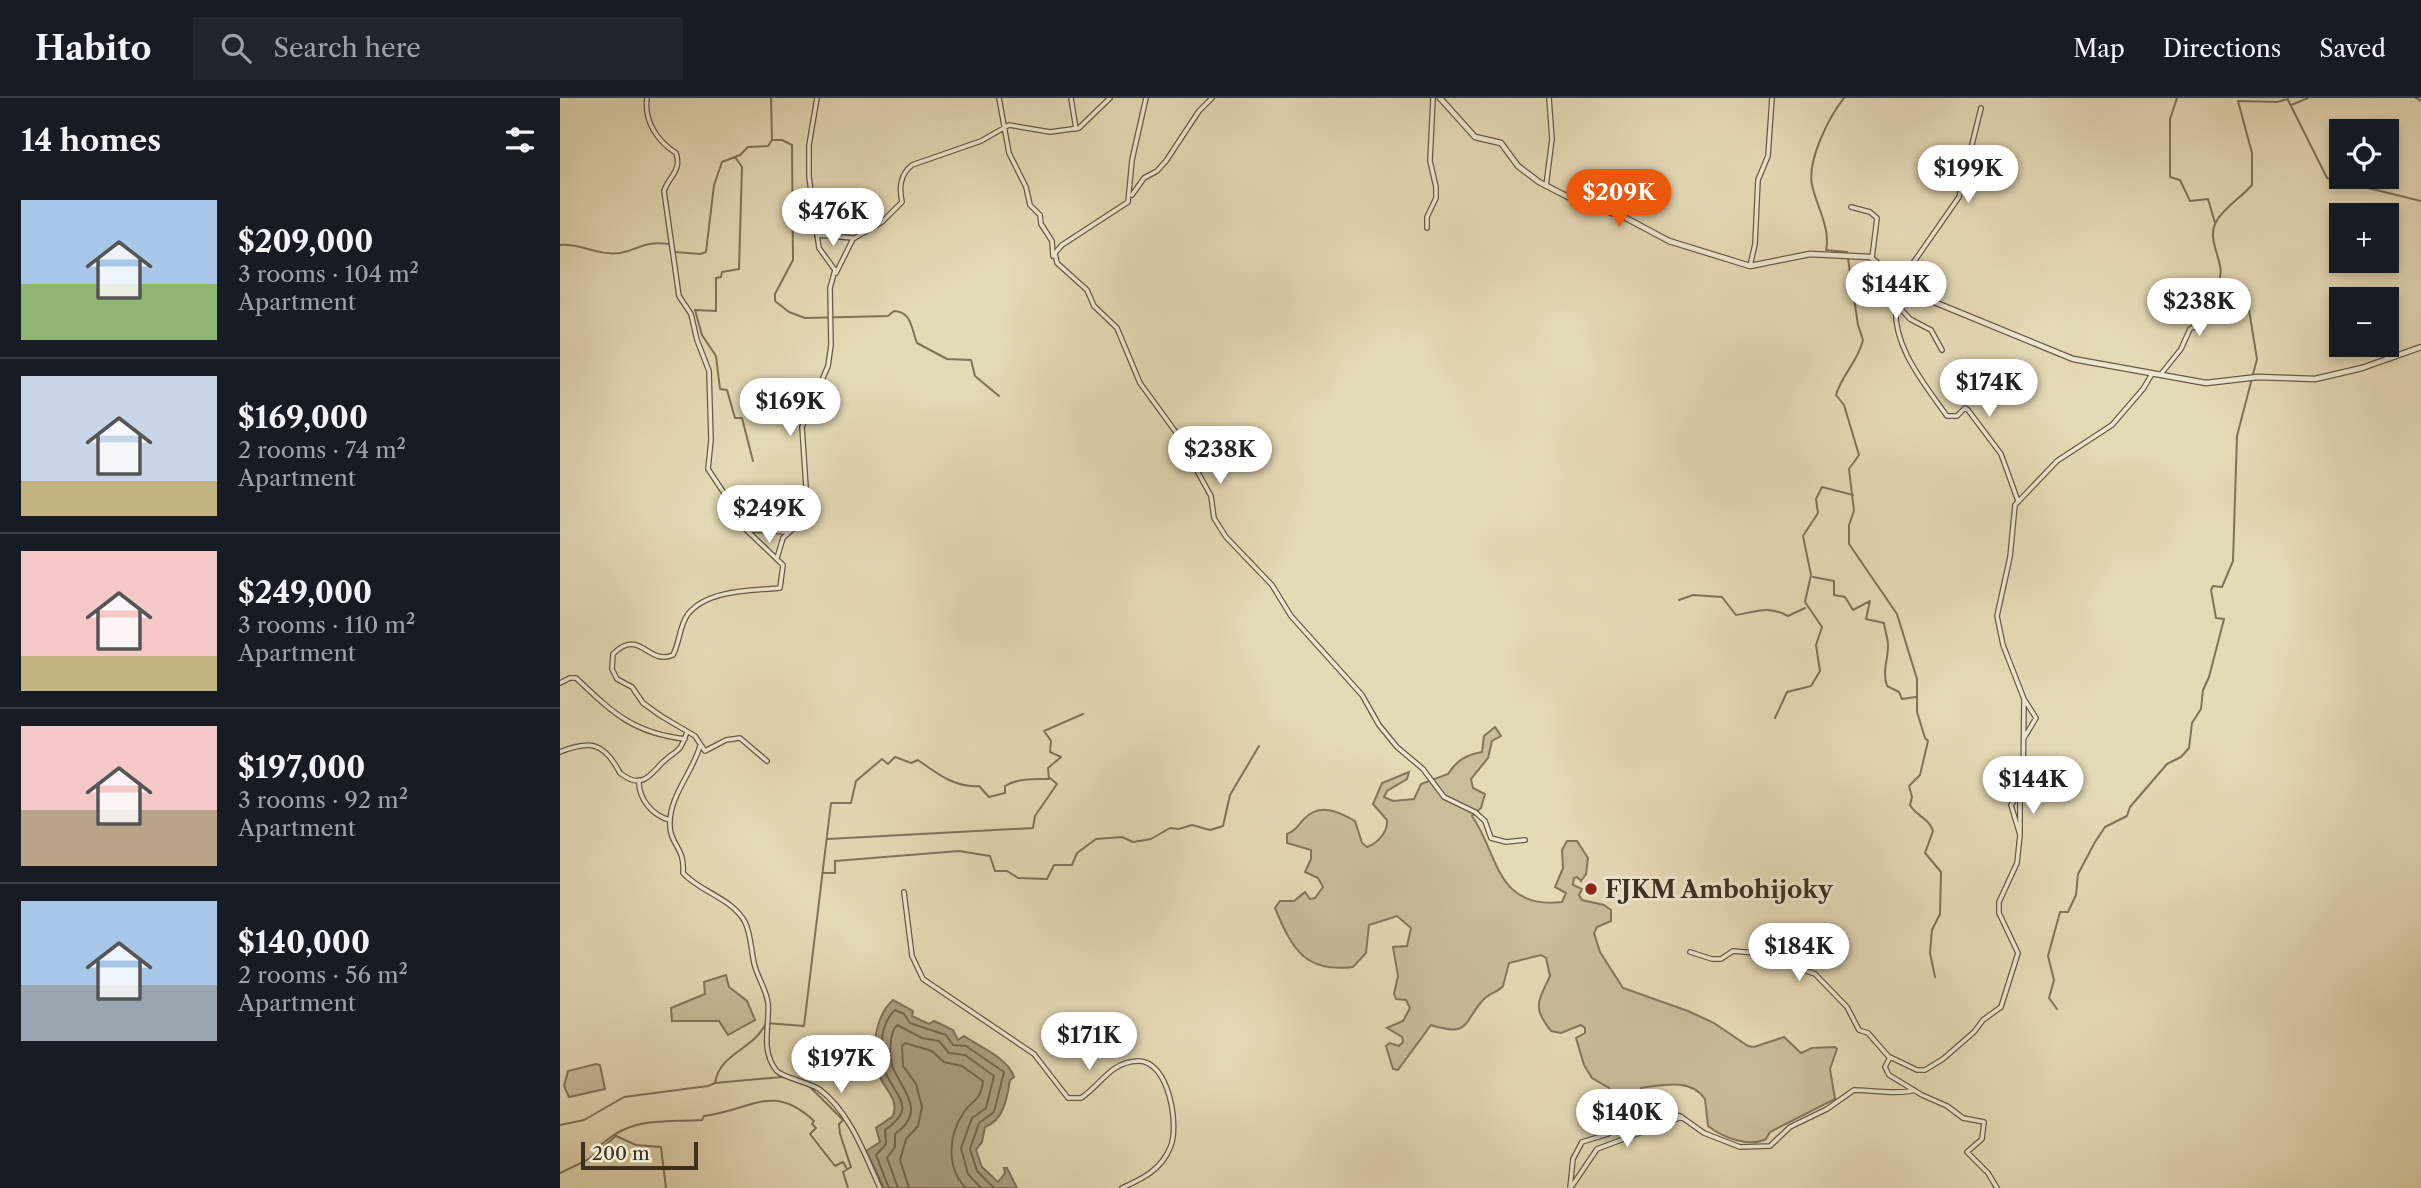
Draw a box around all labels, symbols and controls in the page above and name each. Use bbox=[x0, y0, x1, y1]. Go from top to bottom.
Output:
search box bbox=[193, 17, 683, 80]
text: Habito bbox=[35, 28, 151, 69]
icon: search bbox=[217, 29, 255, 67]
text: Search here bbox=[273, 32, 421, 64]
text: Map bbox=[2073, 34, 2125, 63]
text: Directions bbox=[2163, 34, 2281, 63]
text: Saved bbox=[2319, 34, 2386, 63]
map controls bbox=[2329, 119, 2399, 357]
button: locate bbox=[2329, 119, 2399, 189]
icon: filters bbox=[501, 121, 539, 159]
text: 14 homes bbox=[21, 122, 161, 159]
pin: $199K bbox=[1919, 146, 2017, 205]
text: $199K bbox=[1933, 154, 2003, 182]
pin: $209K bbox=[1570, 170, 1668, 229]
text: $209K bbox=[1582, 178, 1656, 206]
pin: $476K bbox=[784, 188, 882, 248]
text: $476K bbox=[798, 197, 868, 225]
button: + bbox=[2329, 203, 2399, 273]
text: $209,000 bbox=[238, 223, 373, 260]
icon: home bbox=[77, 228, 161, 312]
text: 3 rooms · 104 m² bbox=[238, 260, 419, 288]
pin: $144K bbox=[1847, 262, 1945, 321]
text: $144K bbox=[1862, 270, 1930, 298]
pin: $238K bbox=[2150, 278, 2248, 338]
text: $238K bbox=[2163, 287, 2235, 315]
button: − bbox=[2329, 287, 2399, 357]
text: Apartment bbox=[238, 288, 356, 316]
pin: $174K bbox=[1940, 360, 2038, 419]
text: $174K bbox=[1956, 368, 2022, 396]
pin: $169K bbox=[741, 378, 839, 438]
text: $169K bbox=[755, 387, 825, 415]
text: $169,000 bbox=[238, 399, 368, 436]
icon: home bbox=[77, 404, 161, 488]
pin: $238K bbox=[1171, 426, 1269, 486]
text: $238K bbox=[1184, 435, 1256, 463]
text: 2 rooms · 74 m² bbox=[238, 436, 406, 464]
text: Apartment bbox=[238, 464, 356, 492]
pin: $249K bbox=[720, 486, 818, 545]
text: $249K bbox=[733, 494, 805, 522]
text: $249,000 bbox=[238, 574, 372, 611]
icon: home bbox=[77, 579, 161, 663]
text: 3 rooms · 110 m² bbox=[238, 611, 415, 639]
text: Apartment bbox=[238, 639, 356, 667]
text: $197,000 bbox=[238, 749, 365, 786]
icon: home bbox=[77, 754, 161, 838]
pin: $144K bbox=[1984, 756, 2082, 816]
text: $144K bbox=[1999, 765, 2067, 793]
text: 3 rooms · 92 m² bbox=[238, 786, 408, 814]
text: Apartment bbox=[238, 814, 356, 842]
place label: FJKM Ambohijoky bbox=[1605, 875, 1834, 904]
marker: FJKM Ambohijoky bbox=[1583, 881, 1599, 897]
text: $140,000 bbox=[238, 924, 370, 961]
pin: $184K bbox=[1750, 924, 1848, 983]
icon: home bbox=[77, 929, 161, 1013]
text: $184K bbox=[1764, 932, 1834, 960]
text: 2 rooms · 56 m² bbox=[238, 961, 408, 989]
text: Apartment bbox=[238, 989, 356, 1017]
pin: $171K bbox=[1040, 1012, 1138, 1072]
text: $171K bbox=[1057, 1021, 1121, 1049]
pin: $197K bbox=[792, 1035, 890, 1095]
text: $197K bbox=[807, 1044, 875, 1072]
pin: $140K bbox=[1578, 1090, 1676, 1149]
text: $140K bbox=[1592, 1098, 1662, 1126]
scale bar bbox=[581, 1139, 698, 1171]
text: 200 m bbox=[592, 1142, 650, 1165]

